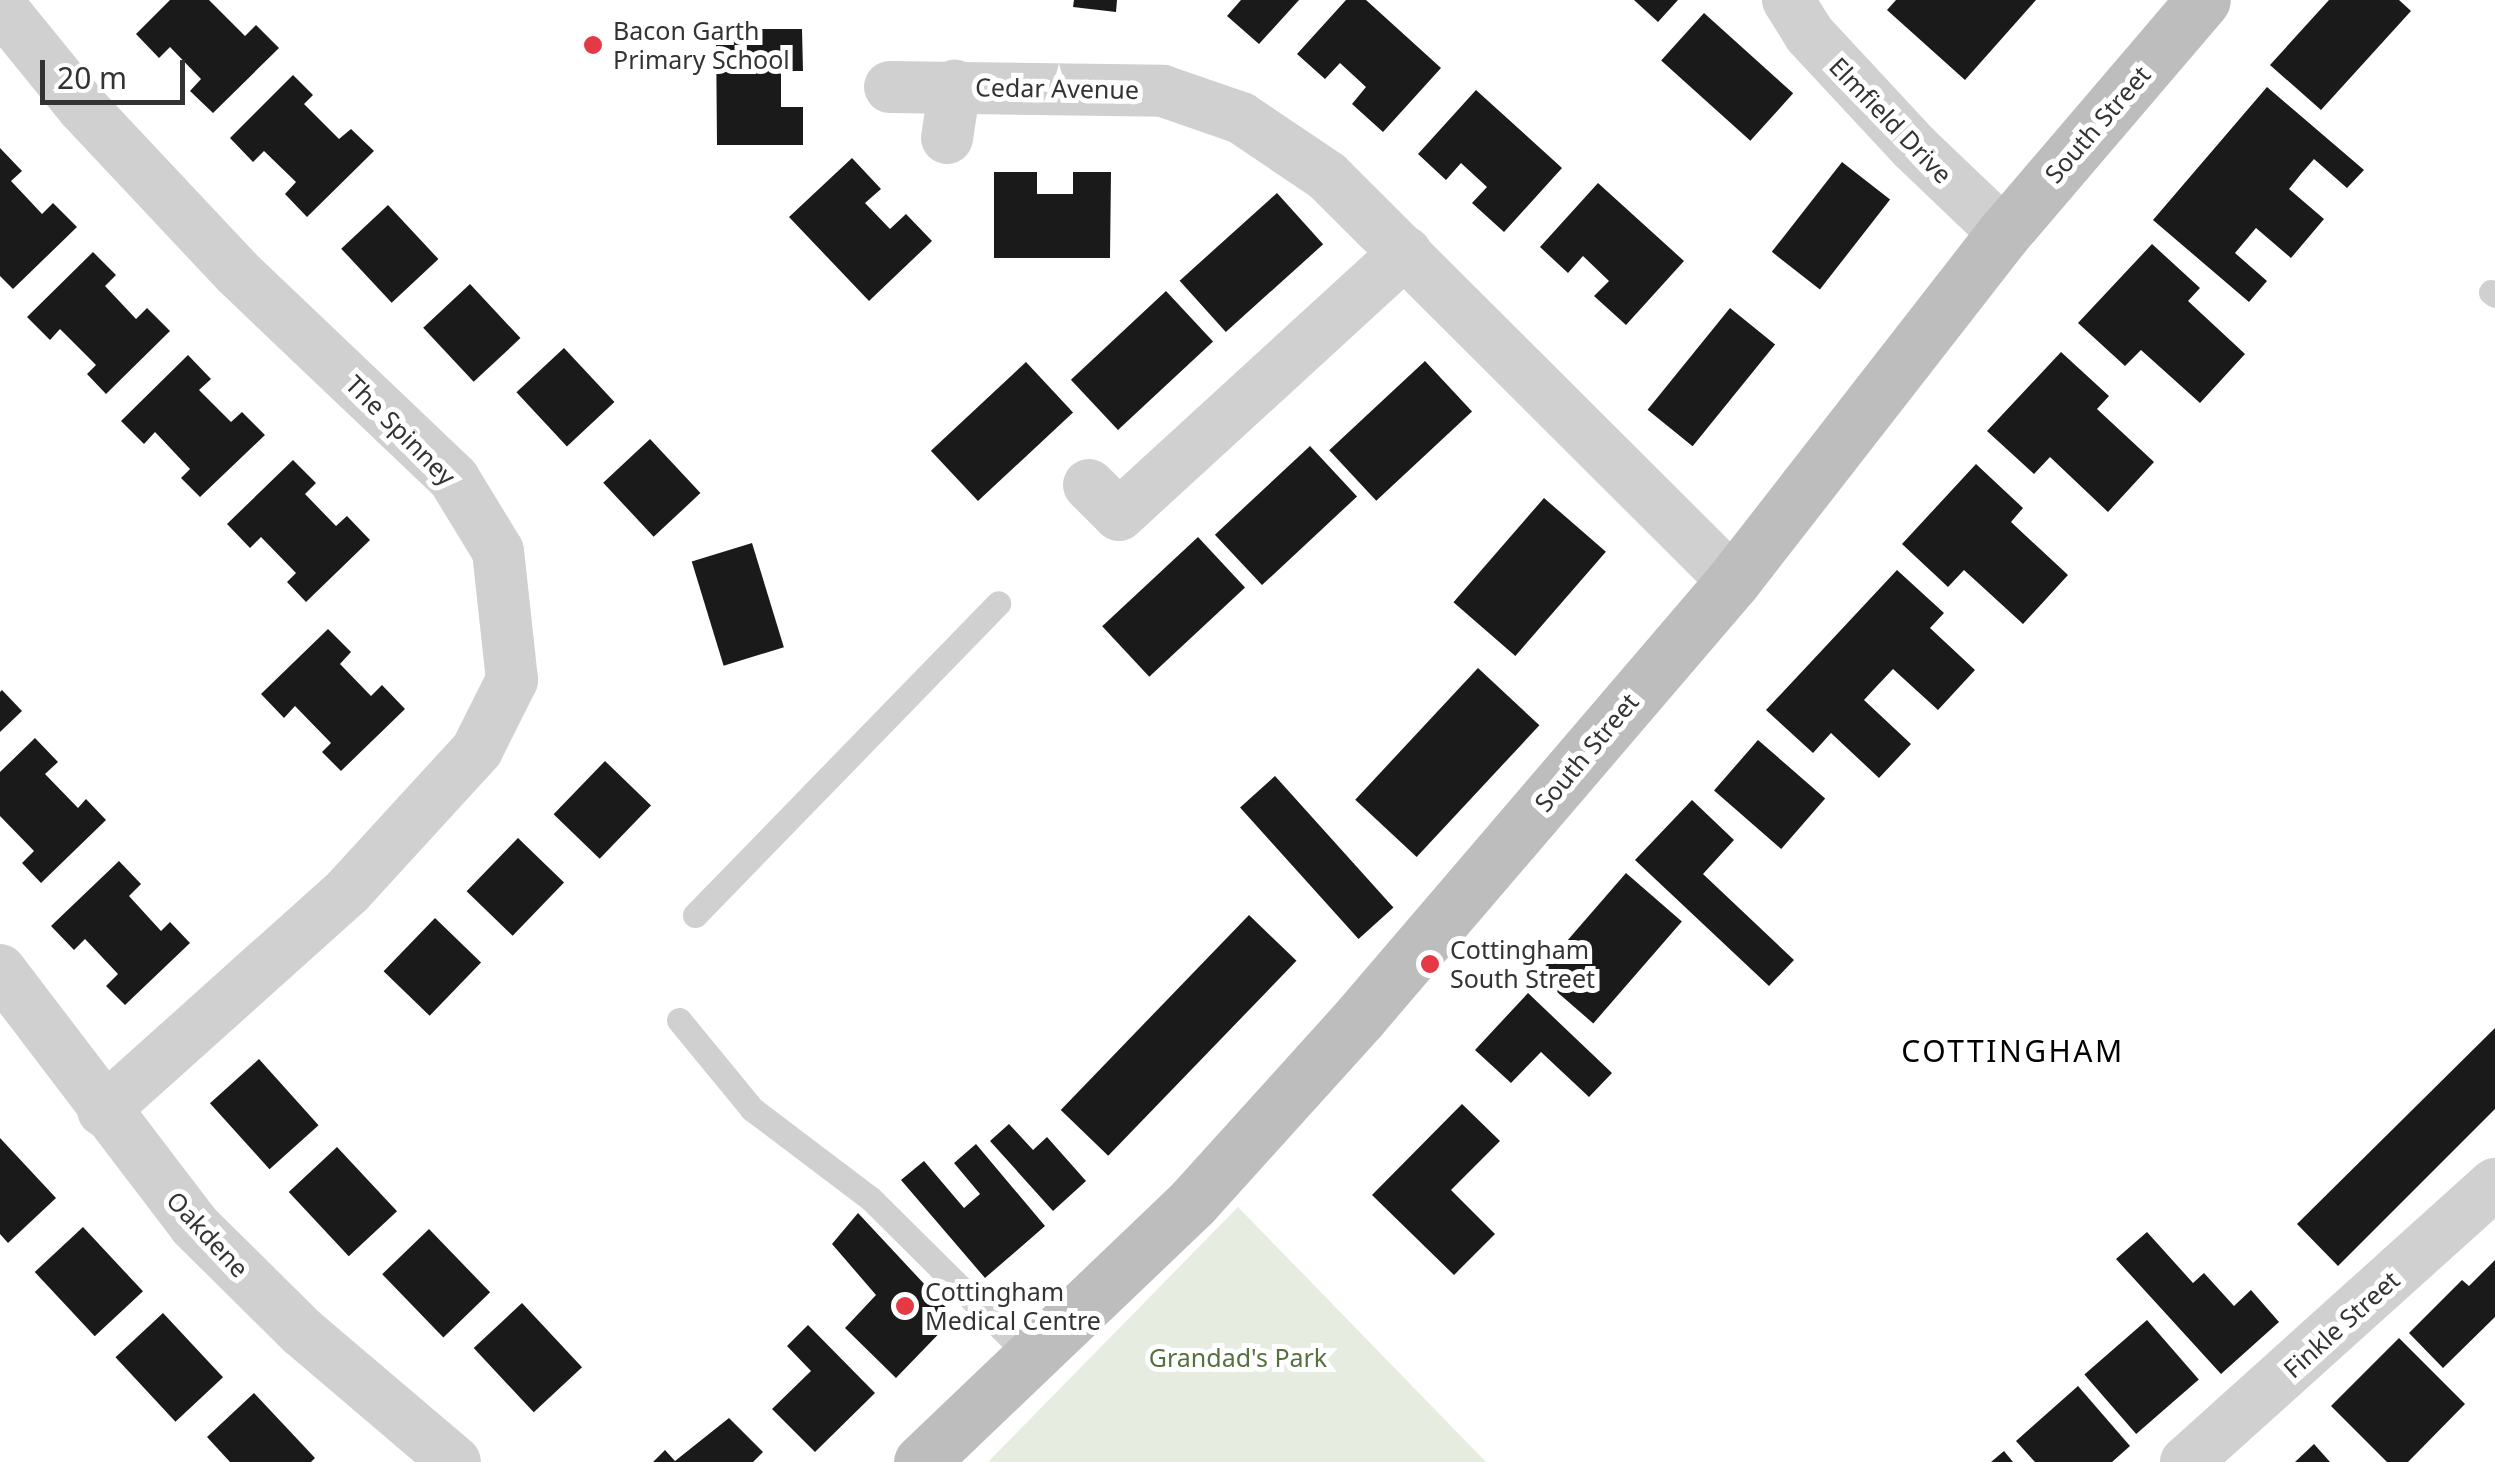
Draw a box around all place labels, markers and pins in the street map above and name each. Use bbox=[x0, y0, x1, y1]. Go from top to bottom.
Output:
place label: Bacon Garth Primary School bbox=[613, 16, 790, 75]
marker: Bacon Garth Primary School bbox=[582, 34, 604, 56]
place label: Cottingham South Street bbox=[1450, 935, 1595, 994]
marker: Cottingham South Street bbox=[1419, 953, 1441, 975]
place label: Cottingham Medical Centre bbox=[925, 1277, 1101, 1336]
marker: Cottingham Medical Centre bbox=[894, 1295, 916, 1317]

